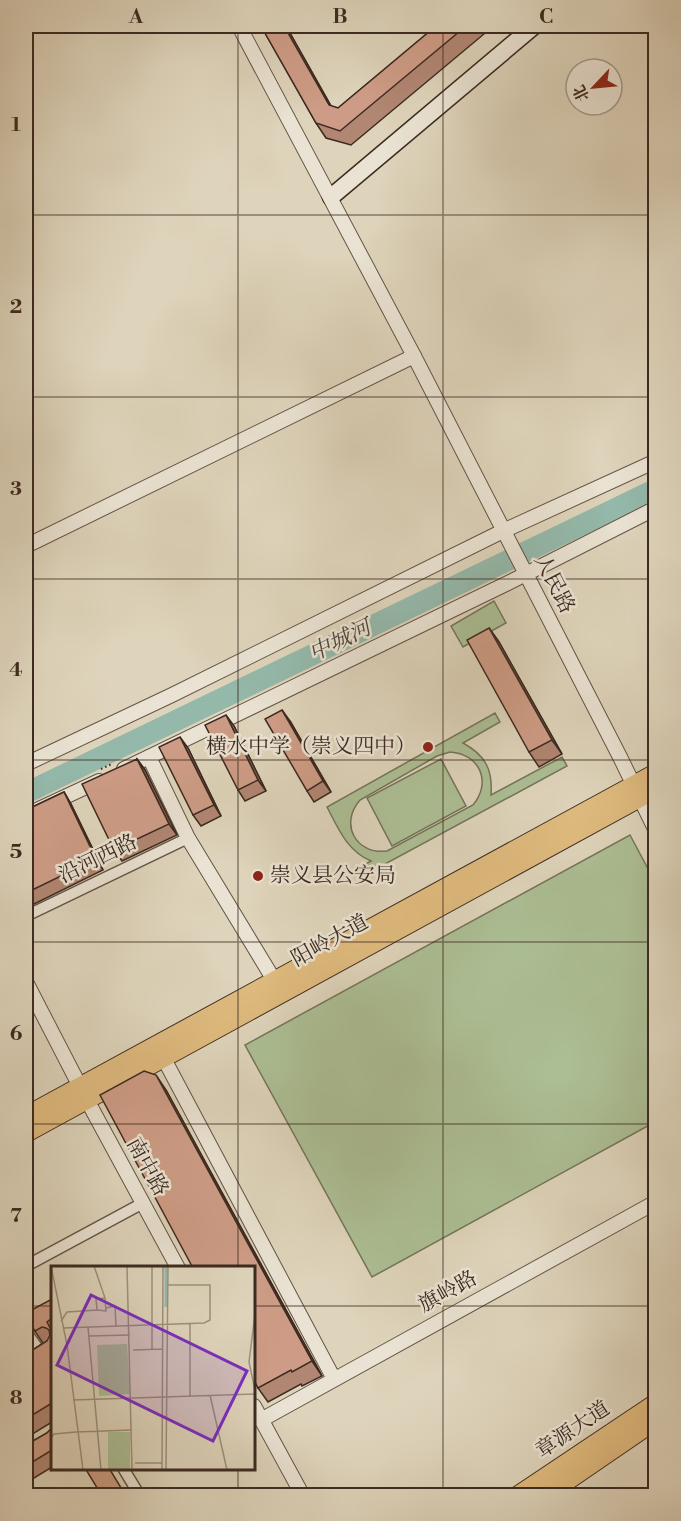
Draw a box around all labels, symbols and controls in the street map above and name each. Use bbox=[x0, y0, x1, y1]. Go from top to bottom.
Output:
text: A bbox=[128, 5, 144, 30]
text: B bbox=[332, 5, 348, 30]
text: C bbox=[539, 5, 553, 30]
north arrow bbox=[564, 57, 624, 117]
text: 北 bbox=[569, 82, 594, 105]
text: 1 bbox=[11, 113, 21, 138]
text: 2 bbox=[10, 295, 22, 320]
text: 3 bbox=[10, 477, 22, 502]
street label: 人民路 bbox=[528, 550, 580, 618]
water label: 中城河 bbox=[304, 613, 379, 668]
text: 4 bbox=[9, 658, 23, 683]
place label: 横水中学（崇义四中） bbox=[206, 734, 416, 760]
marker: 横水中学（崇义四中） bbox=[421, 740, 435, 754]
street label: 沿河西路 bbox=[55, 829, 141, 889]
text: 5 bbox=[10, 840, 22, 865]
place label: 崇义县公安局 bbox=[270, 863, 396, 889]
marker: 崇义县公安局 bbox=[251, 869, 265, 883]
street label: 阳岭大道 bbox=[287, 909, 373, 973]
text: 6 bbox=[10, 1022, 23, 1047]
street label: 南中路 bbox=[120, 1133, 174, 1201]
text: 7 bbox=[10, 1204, 22, 1229]
street label: 旗岭路 bbox=[414, 1265, 482, 1319]
inset map bbox=[51, 1266, 255, 1470]
text: 8 bbox=[10, 1386, 23, 1411]
street label: 章源大道 bbox=[531, 1396, 615, 1464]

